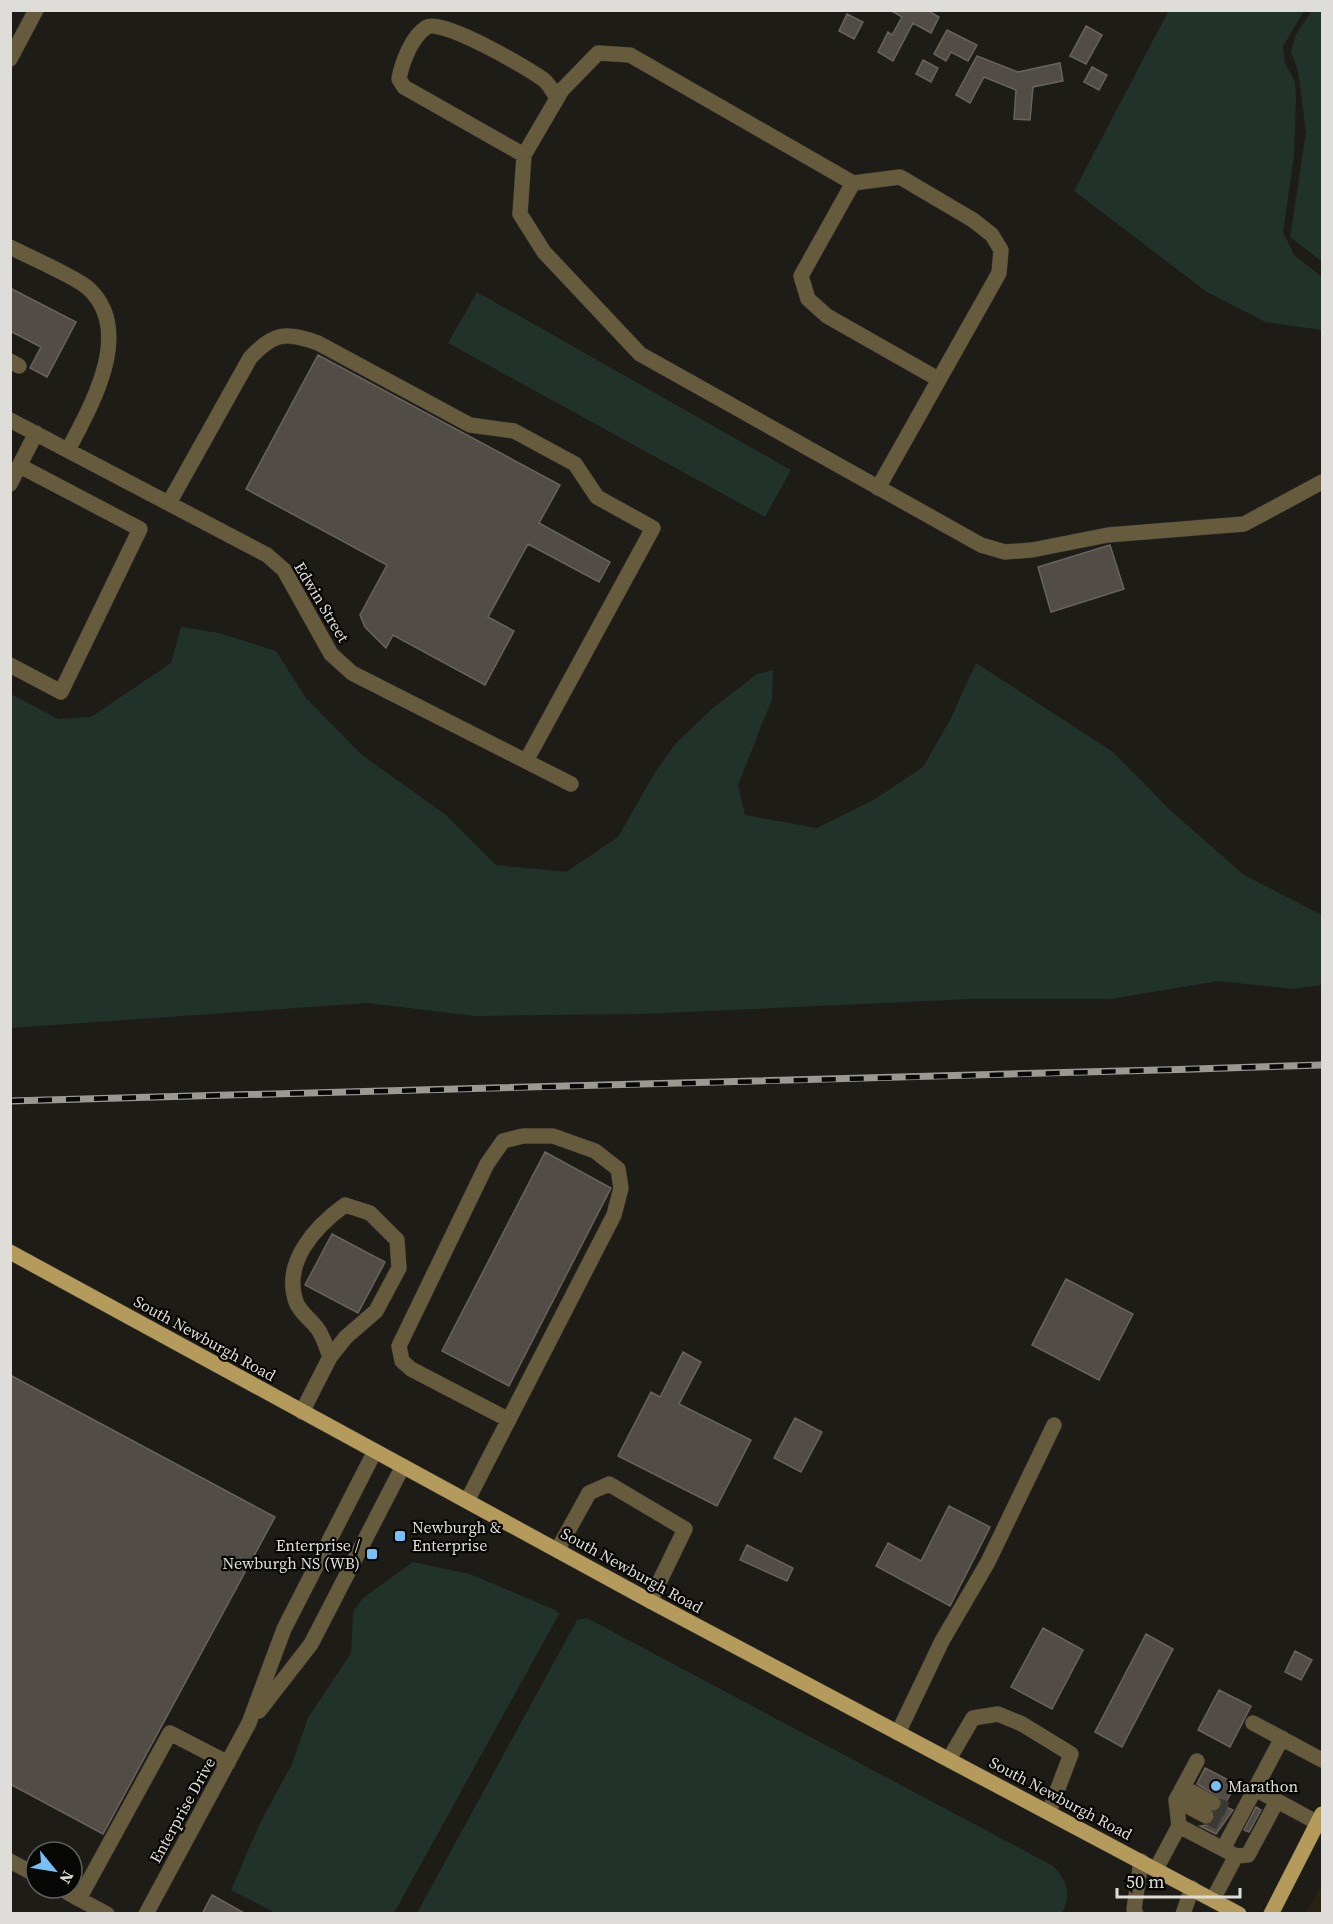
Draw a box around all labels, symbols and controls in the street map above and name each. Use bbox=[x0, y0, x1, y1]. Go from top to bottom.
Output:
street label: Edwin Street bbox=[289, 558, 355, 647]
street label: South Newburgh Road bbox=[130, 1290, 280, 1386]
place label: Newburgh & Enterprise bbox=[412, 1516, 501, 1556]
street label: South Newburgh Road bbox=[557, 1522, 707, 1618]
marker: Newburgh & Enterprise bbox=[393, 1529, 407, 1543]
place label: Enterprise / Newburgh NS (WB) bbox=[223, 1534, 361, 1574]
marker: Enterprise / Newburgh NS (WB) bbox=[365, 1547, 379, 1561]
street label: South Newburgh Road bbox=[986, 1751, 1136, 1845]
street label: Enterprise Drive bbox=[144, 1753, 220, 1867]
place label: Marathon bbox=[1228, 1775, 1299, 1797]
marker: Marathon bbox=[1209, 1779, 1223, 1793]
north arrow bbox=[24, 1840, 84, 1900]
scale bar bbox=[1117, 1861, 1240, 1899]
text: N bbox=[54, 1867, 79, 1888]
text: 50 m bbox=[1126, 1869, 1164, 1894]

